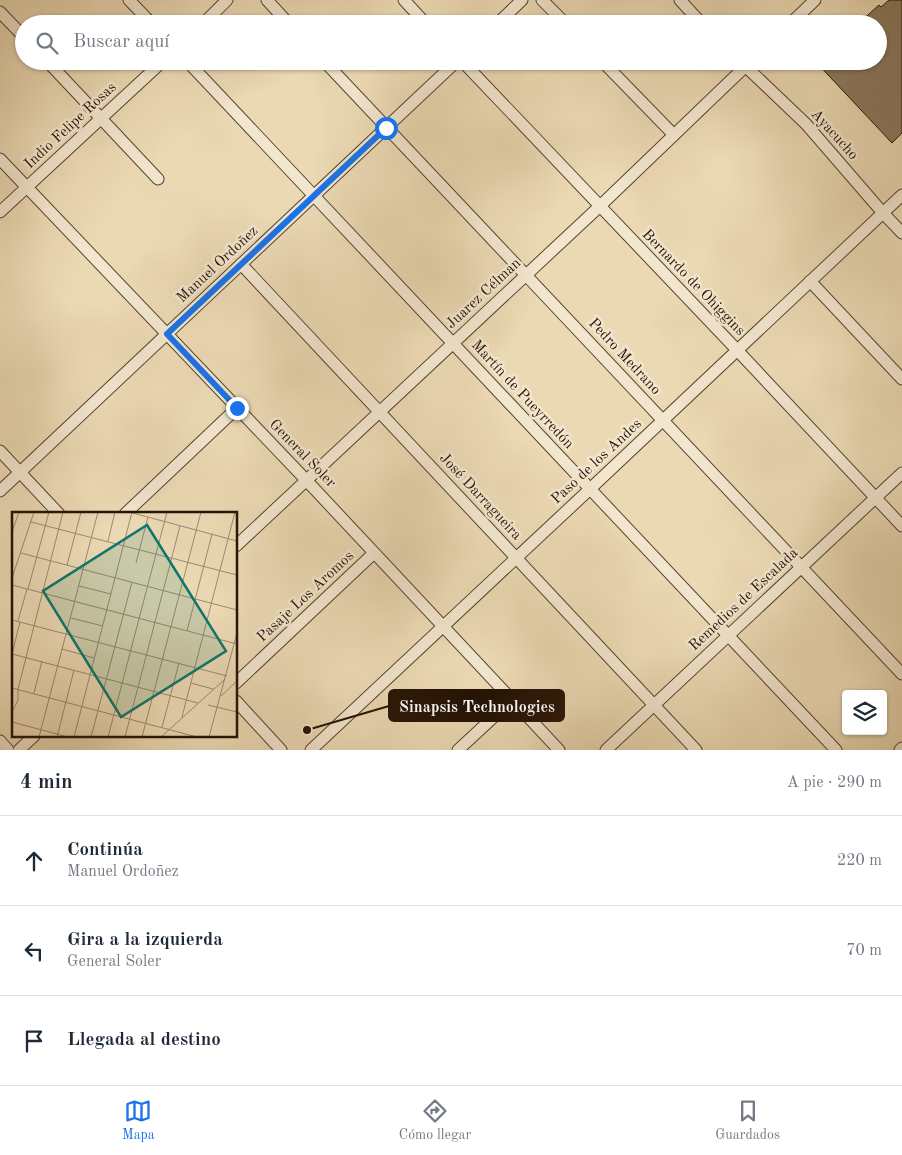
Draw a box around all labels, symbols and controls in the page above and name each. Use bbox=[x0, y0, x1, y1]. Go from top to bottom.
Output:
search box bbox=[15, 15, 887, 70]
icon: search bbox=[33, 29, 61, 57]
text: Buscar aquí bbox=[73, 33, 169, 52]
street label: Indio Felipe Rosas bbox=[22, 80, 120, 172]
street label: Ayacucho bbox=[808, 107, 860, 163]
route start bbox=[375, 117, 398, 140]
street label: Manuel Ordoñez bbox=[175, 224, 261, 306]
street label: Bernardo de Ohiggins bbox=[639, 227, 747, 339]
street label: Juarez Célman bbox=[444, 256, 524, 332]
street label: Pedro Medrano bbox=[585, 316, 663, 398]
street label: Martín de Pueyrredón bbox=[468, 338, 576, 452]
route end bbox=[226, 397, 249, 420]
street label: General Soler bbox=[266, 417, 338, 491]
street label: Paso de los Andes bbox=[549, 417, 645, 507]
street label: José Darragueira bbox=[436, 451, 524, 544]
inset map bbox=[12, 512, 238, 738]
street label: Remedios de Escalada bbox=[687, 545, 802, 654]
street label: Pasaje Los Aromos bbox=[255, 549, 357, 645]
callout: Sinapsis Technologies bbox=[389, 690, 564, 721]
map controls bbox=[842, 690, 887, 735]
button: layers bbox=[842, 690, 887, 735]
text: Sinapsis Technologies bbox=[399, 700, 555, 716]
text: 4 min bbox=[20, 772, 73, 793]
text: A pie · 290 m bbox=[787, 775, 882, 791]
text: Continúa bbox=[67, 841, 143, 860]
icon: ahead bbox=[20, 847, 48, 875]
text: 220 m bbox=[837, 853, 882, 869]
text: Manuel Ordoñez bbox=[67, 864, 179, 880]
text: Gira a la izquierda bbox=[67, 931, 223, 950]
icon: left bbox=[20, 937, 48, 965]
text: 70 m bbox=[846, 943, 882, 959]
text: General Soler bbox=[67, 954, 161, 970]
icon: arrive bbox=[20, 1027, 48, 1055]
text: Llegada al destino bbox=[67, 1031, 221, 1050]
tab: Mapa bbox=[122, 1097, 155, 1144]
tab: Cómo llegar bbox=[399, 1097, 471, 1144]
tab: Guardados bbox=[715, 1097, 780, 1144]

